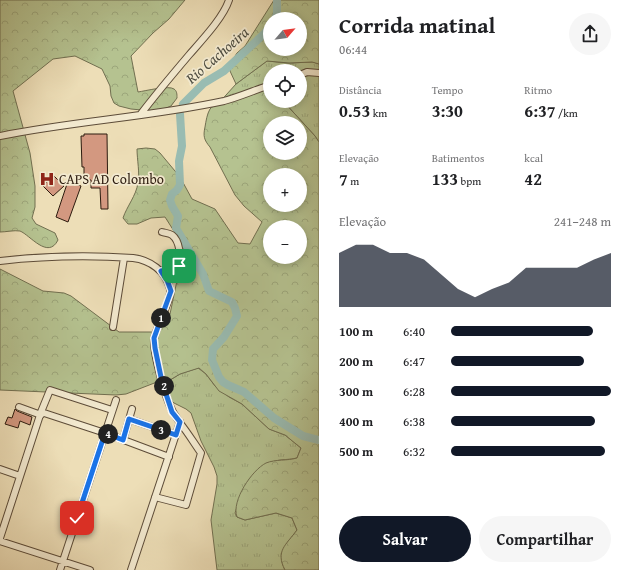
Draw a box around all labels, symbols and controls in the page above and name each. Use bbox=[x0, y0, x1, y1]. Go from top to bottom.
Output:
text: Corrida matinal bbox=[339, 9, 495, 41]
north arrow bbox=[263, 12, 307, 56]
map controls bbox=[263, 12, 307, 264]
button: share bbox=[569, 13, 611, 55]
water label: Rio Cachoeira bbox=[180, 22, 253, 89]
text: 06:44 bbox=[339, 40, 367, 59]
button: locate bbox=[263, 64, 307, 108]
text: Distância bbox=[339, 82, 382, 98]
text: Tempo bbox=[432, 82, 463, 98]
text: Ritmo bbox=[524, 82, 552, 98]
text: 0.53 bbox=[339, 98, 370, 123]
text: 3:30 bbox=[432, 98, 463, 123]
text: 6:37 bbox=[524, 98, 556, 123]
text: km bbox=[370, 105, 387, 121]
text: /km bbox=[556, 105, 578, 121]
button: layers bbox=[263, 116, 307, 160]
text: Elevação bbox=[339, 150, 379, 166]
text: Batimentos bbox=[432, 150, 484, 166]
text: kcal bbox=[524, 150, 543, 166]
text: 7 bbox=[339, 166, 348, 191]
text: 133 bbox=[432, 166, 458, 191]
text: 42 bbox=[524, 166, 542, 191]
button: + bbox=[263, 168, 307, 212]
place label: CAPS AD Colombo bbox=[59, 169, 164, 189]
hospital icon: CAPS AD Colombo bbox=[38, 170, 56, 188]
text: m bbox=[348, 173, 359, 189]
text: bpm bbox=[458, 173, 481, 189]
text: Elevação bbox=[339, 212, 386, 231]
text: 241–248 m bbox=[554, 212, 611, 231]
button: − bbox=[263, 220, 307, 264]
pin bbox=[162, 249, 196, 283]
icon: arrive bbox=[168, 255, 190, 277]
pin: 1 bbox=[151, 308, 171, 328]
text: 1 bbox=[158, 310, 164, 326]
text: 100 m bbox=[339, 322, 373, 341]
text: 6:40 bbox=[403, 322, 425, 341]
text: 200 m bbox=[339, 352, 373, 371]
text: 6:47 bbox=[403, 352, 425, 371]
pin: 2 bbox=[154, 376, 174, 396]
text: 2 bbox=[161, 378, 167, 394]
text: 300 m bbox=[339, 382, 373, 401]
text: 6:28 bbox=[403, 382, 425, 401]
text: 400 m bbox=[339, 412, 373, 431]
text: 6:38 bbox=[403, 412, 425, 431]
pin: 3 bbox=[151, 420, 171, 440]
text: 3 bbox=[158, 422, 164, 438]
pin: 4 bbox=[98, 424, 118, 444]
text: 4 bbox=[105, 426, 111, 442]
text: 500 m bbox=[339, 442, 373, 461]
text: 6:32 bbox=[403, 442, 425, 461]
pin bbox=[60, 501, 94, 535]
icon: check bbox=[66, 507, 88, 529]
button: Salvar bbox=[339, 516, 471, 562]
button: Compartilhar bbox=[479, 516, 611, 562]

